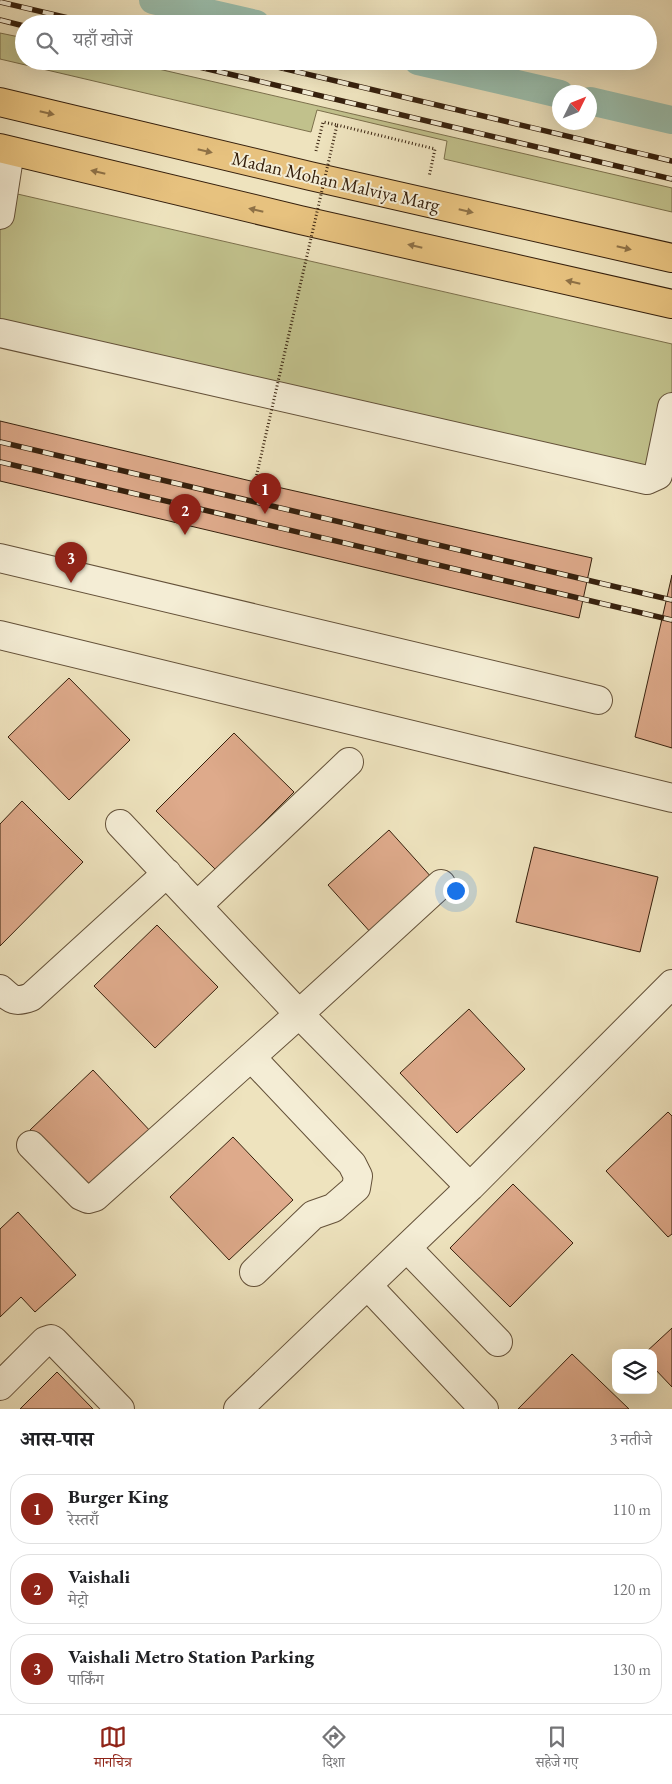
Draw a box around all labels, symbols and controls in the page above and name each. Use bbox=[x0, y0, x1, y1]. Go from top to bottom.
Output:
search box bbox=[15, 15, 657, 70]
text: यहाँ खोजें bbox=[73, 27, 132, 52]
icon: search bbox=[33, 29, 61, 57]
north arrow bbox=[552, 85, 597, 130]
one-way arrow bbox=[40, 109, 55, 117]
street label: Madan Mohan Malviya Marg bbox=[229, 145, 443, 218]
one-way arrow bbox=[198, 147, 213, 155]
one-way arrow bbox=[91, 168, 106, 176]
one-way arrow bbox=[249, 206, 264, 214]
one-way arrow bbox=[458, 207, 474, 215]
one-way arrow bbox=[407, 242, 422, 250]
one-way arrow bbox=[617, 244, 632, 252]
one-way arrow bbox=[565, 277, 581, 285]
pin: 1 bbox=[249, 473, 281, 514]
pin: 2 bbox=[169, 494, 201, 535]
pin: 3 bbox=[55, 542, 87, 583]
your location bbox=[443, 878, 469, 904]
map controls bbox=[612, 1349, 657, 1394]
button: layers bbox=[612, 1349, 657, 1394]
text: आस-पास bbox=[20, 1425, 93, 1452]
text: 3 नतीजे bbox=[610, 1429, 652, 1450]
text: Burger King bbox=[68, 1484, 168, 1509]
text: 1 bbox=[33, 1499, 41, 1520]
text: 110 m bbox=[612, 1499, 651, 1520]
text: रेस्तराँ bbox=[68, 1509, 99, 1530]
text: Vaishali bbox=[68, 1564, 130, 1589]
text: 2 bbox=[33, 1579, 41, 1600]
text: 120 m bbox=[612, 1579, 651, 1600]
text: मेट्रो bbox=[68, 1589, 88, 1610]
text: Vaishali Metro Station Parking bbox=[68, 1644, 314, 1669]
text: 3 bbox=[33, 1659, 41, 1680]
text: 130 m bbox=[612, 1659, 651, 1680]
text: पार्किंग bbox=[68, 1669, 104, 1690]
tab: मानचित्र bbox=[94, 1723, 132, 1776]
tab: दिशा bbox=[320, 1723, 348, 1776]
tab: सहेजे गए bbox=[535, 1723, 578, 1776]

